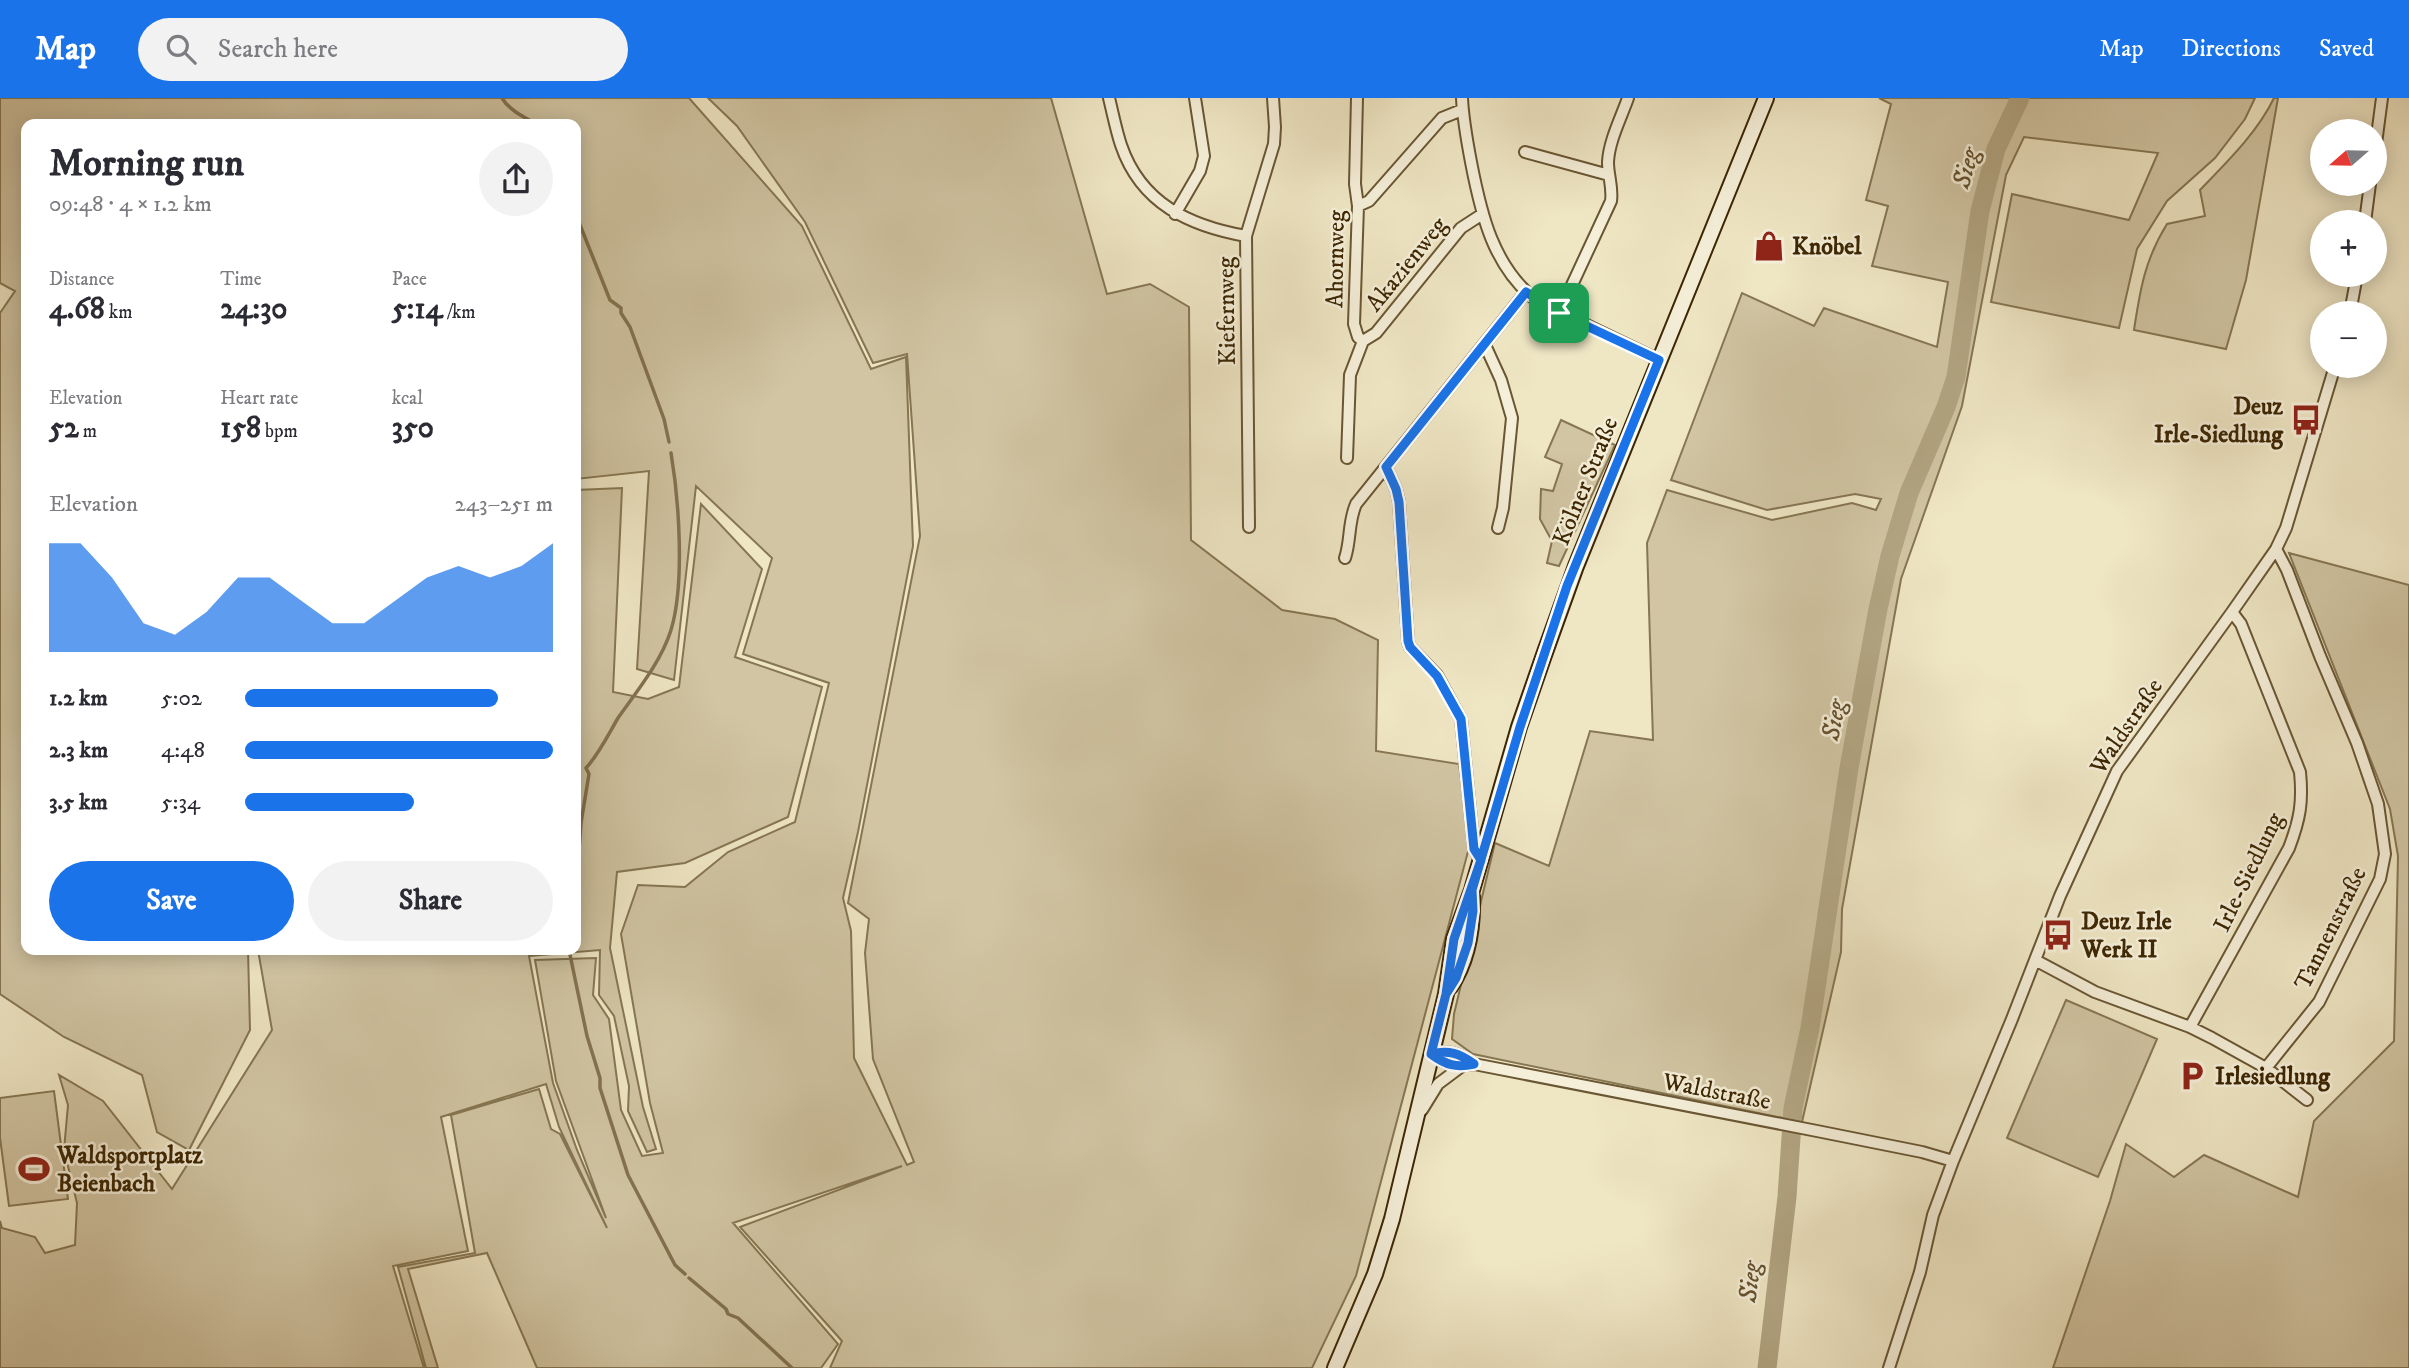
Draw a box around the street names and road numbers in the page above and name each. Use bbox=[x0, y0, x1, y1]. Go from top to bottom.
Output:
street label: Ahornweg bbox=[1320, 210, 1352, 308]
street label: Akazienweg bbox=[1359, 211, 1454, 318]
street label: Kiefernweg bbox=[1211, 256, 1243, 366]
street label: Kölner Straße bbox=[1547, 413, 1625, 550]
street label: Waldstraße bbox=[2083, 673, 2170, 781]
street label: Irle-Siedlung bbox=[2207, 808, 2291, 937]
street label: Tannenstraße bbox=[2288, 862, 2374, 995]
street label: Waldstraße bbox=[1659, 1067, 1773, 1117]

